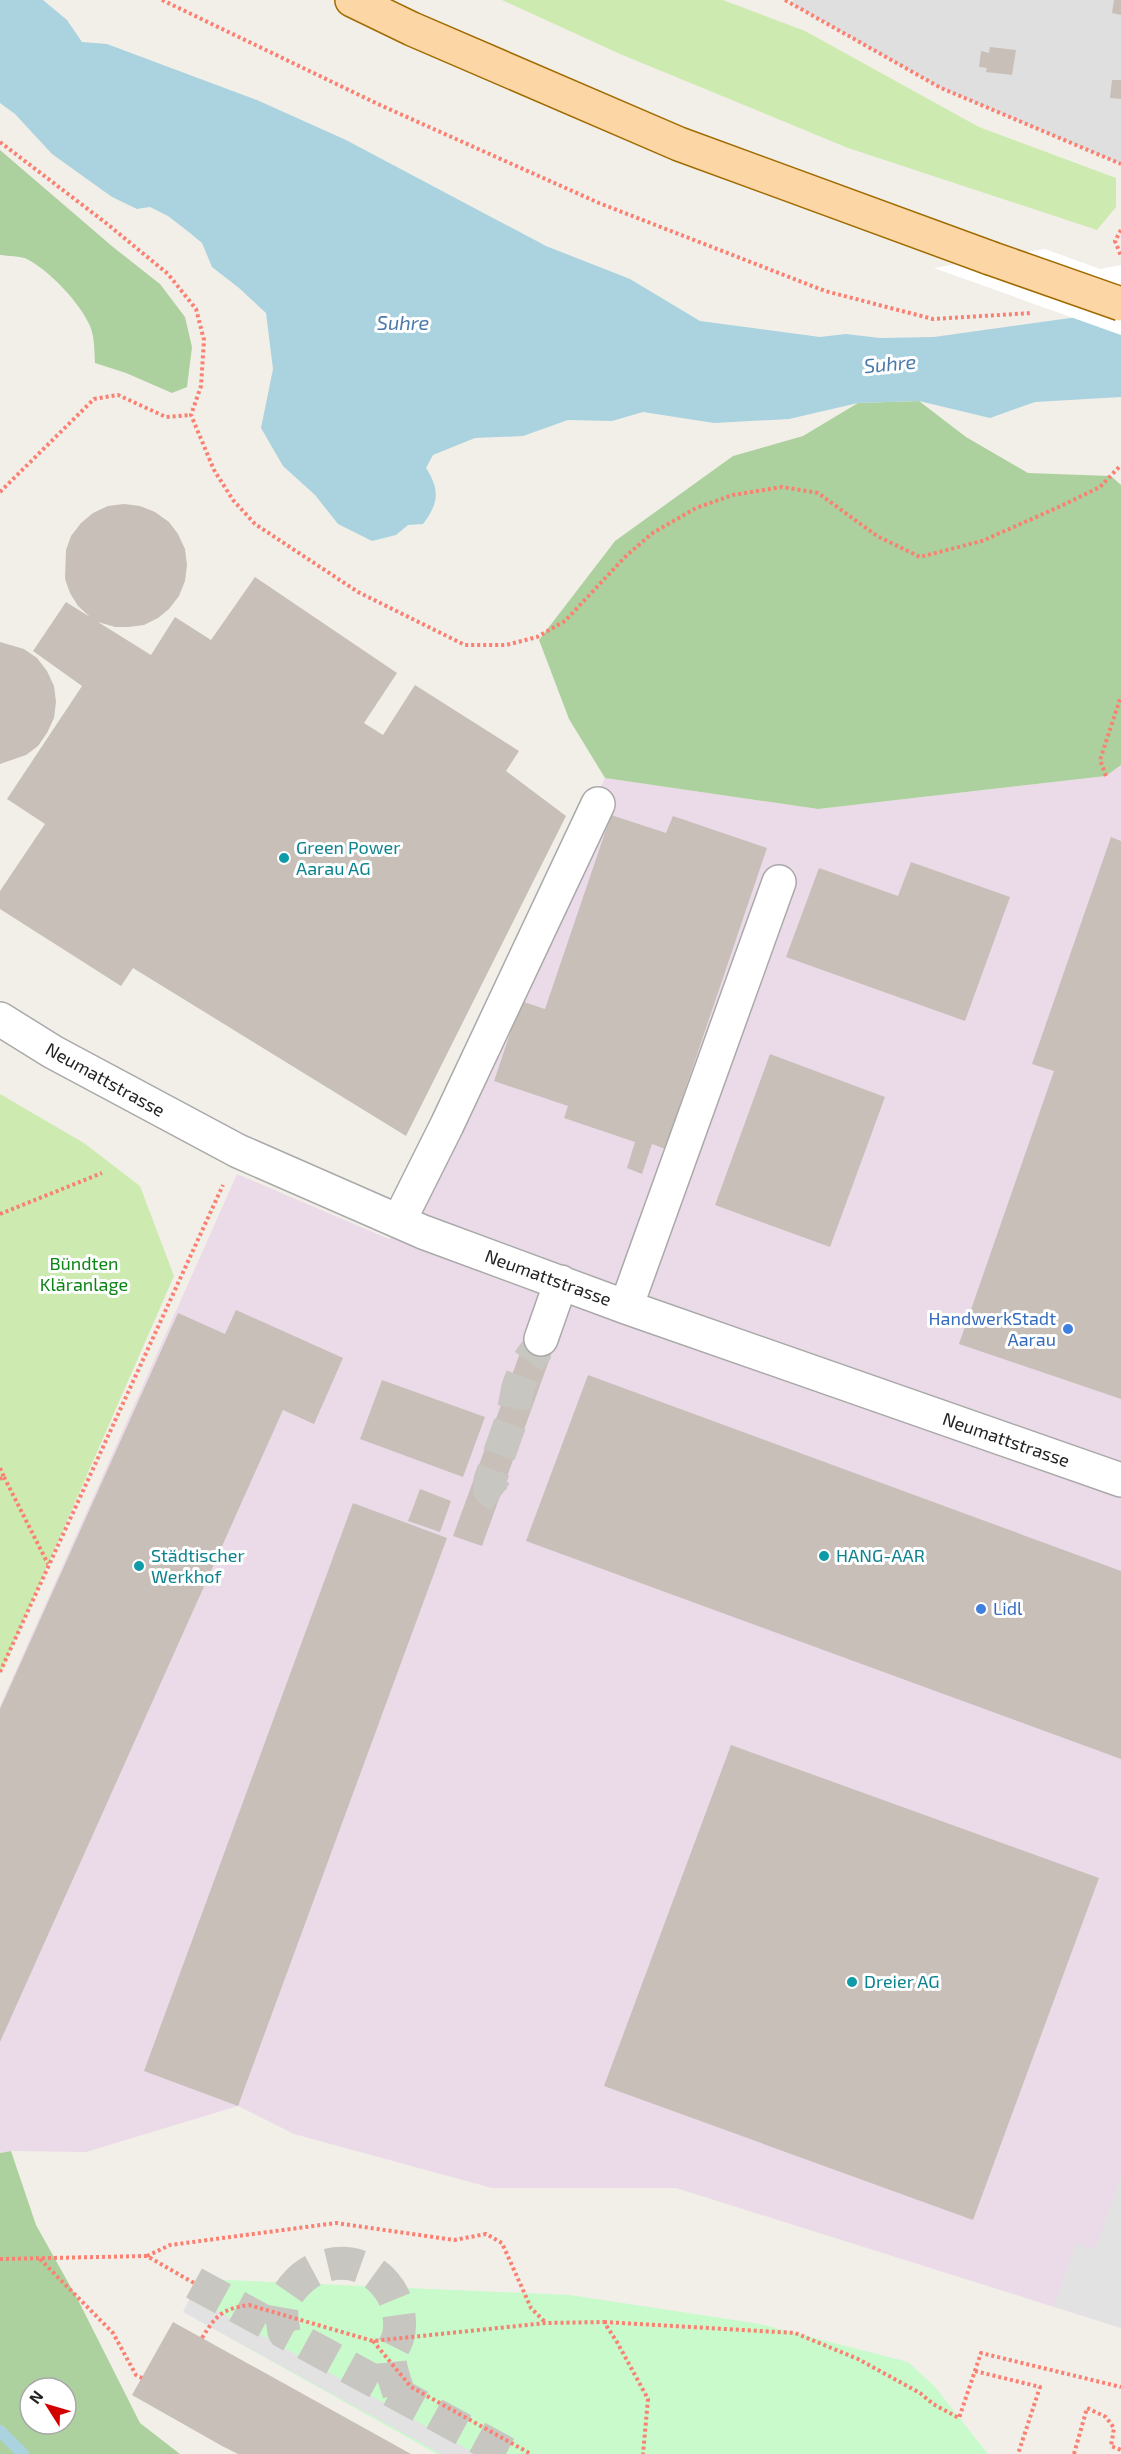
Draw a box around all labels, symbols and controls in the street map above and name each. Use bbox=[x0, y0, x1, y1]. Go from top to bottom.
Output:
water label: Suhre bbox=[377, 310, 430, 334]
water label: Suhre bbox=[863, 349, 917, 377]
place label: Green Power Aarau AG bbox=[296, 836, 400, 879]
marker: Green Power Aarau AG bbox=[277, 851, 291, 865]
street label: Neumattstrasse bbox=[42, 1037, 169, 1121]
street label: Neumattstrasse bbox=[482, 1244, 615, 1310]
park label: Bündten Kläranlage bbox=[40, 1252, 128, 1295]
place label: HandwerkStadt Aarau bbox=[929, 1307, 1056, 1350]
marker: HandwerkStadt Aarau bbox=[1061, 1322, 1075, 1336]
street label: Neumattstrasse bbox=[940, 1407, 1073, 1471]
place label: Städtischer Werkhof bbox=[151, 1544, 245, 1587]
place label: HANG-AAR bbox=[836, 1544, 925, 1566]
marker: HANG-AAR bbox=[817, 1549, 831, 1563]
marker: Städtischer Werkhof bbox=[132, 1559, 146, 1573]
place label: Lidl bbox=[993, 1597, 1023, 1619]
marker: Lidl bbox=[974, 1602, 988, 1616]
place label: Dreier AG bbox=[864, 1970, 940, 1992]
marker: Dreier AG bbox=[845, 1975, 859, 1989]
north arrow bbox=[18, 2376, 78, 2436]
text: N bbox=[25, 2386, 47, 2407]

